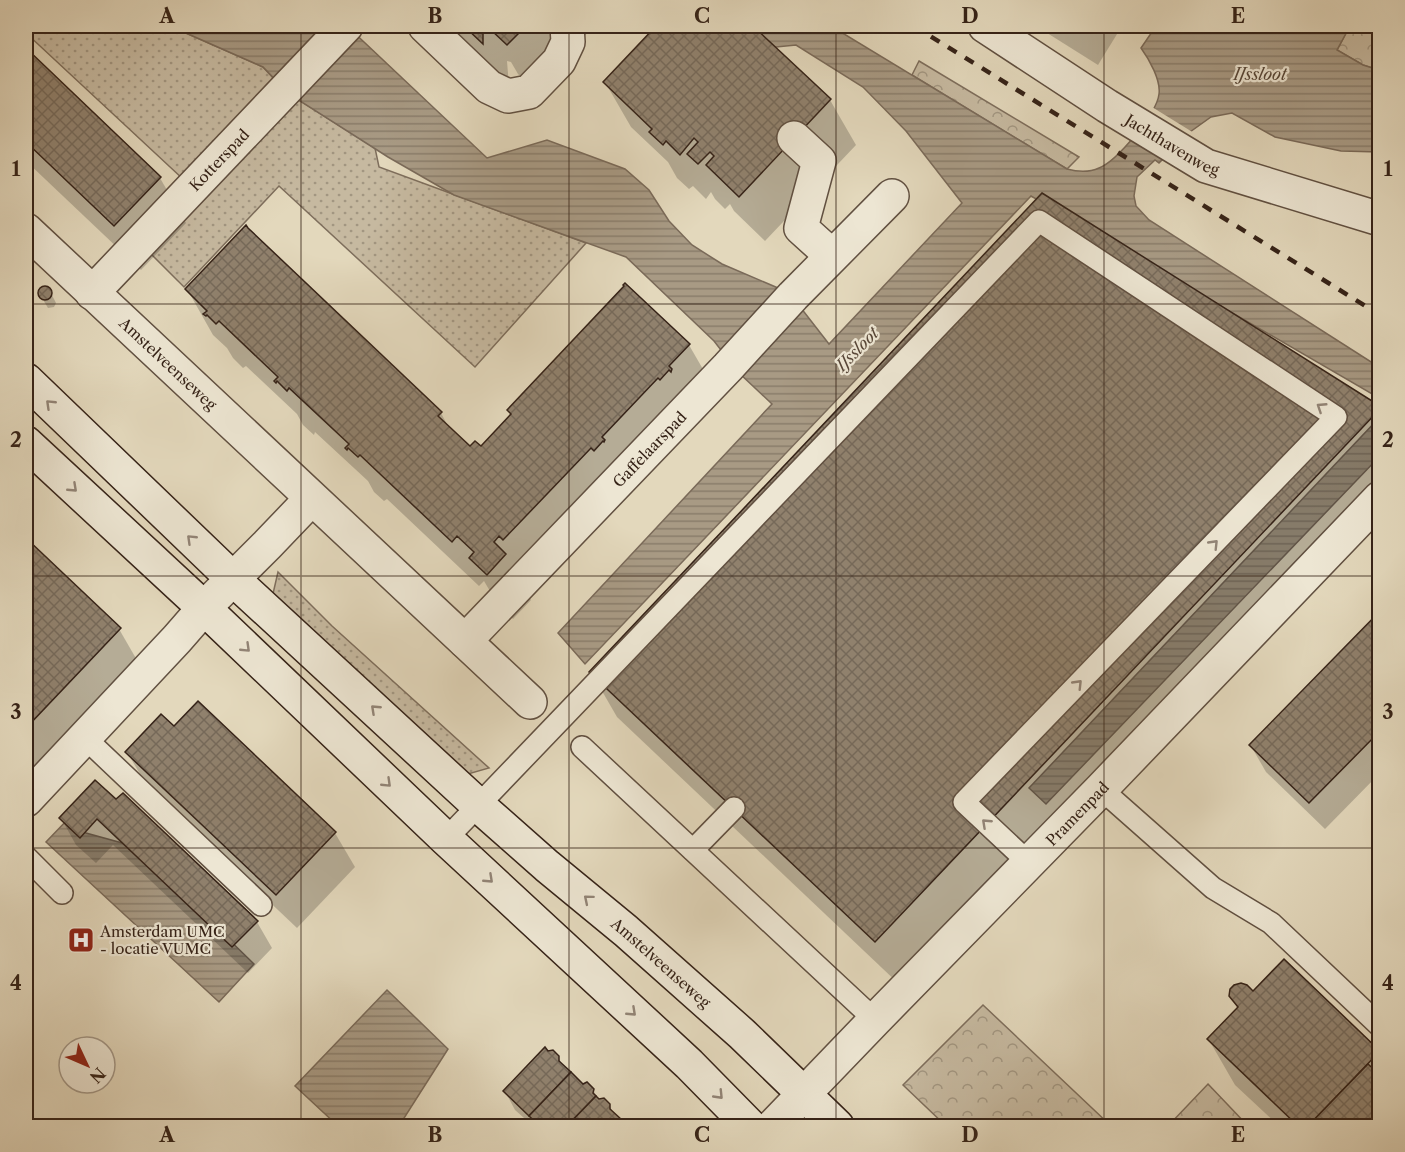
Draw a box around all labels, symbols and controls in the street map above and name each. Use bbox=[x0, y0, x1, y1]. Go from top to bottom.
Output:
text: A bbox=[158, 4, 175, 28]
text: B bbox=[428, 4, 443, 28]
text: C bbox=[694, 4, 710, 28]
text: D bbox=[961, 4, 979, 28]
text: E bbox=[1231, 4, 1245, 28]
water label: IJssloot bbox=[1231, 64, 1288, 84]
street label: Jachthavenweg bbox=[1120, 109, 1222, 179]
street label: Kotterspad bbox=[185, 125, 253, 195]
text: 1 bbox=[12, 157, 21, 181]
text: 1 bbox=[1384, 157, 1393, 181]
street label: Amstelveenseweg bbox=[115, 312, 221, 414]
water label: IJssloot bbox=[830, 322, 884, 377]
one-way arrow bbox=[47, 400, 57, 411]
one-way arrow bbox=[1316, 403, 1327, 414]
street label: Gaffelaarspad bbox=[608, 407, 690, 491]
text: 2 bbox=[10, 428, 22, 452]
text: 2 bbox=[1382, 428, 1394, 452]
one-way arrow bbox=[67, 481, 77, 492]
one-way arrow bbox=[187, 535, 198, 546]
one-way arrow bbox=[1207, 540, 1218, 550]
one-way arrow bbox=[240, 641, 250, 652]
one-way arrow bbox=[1071, 680, 1082, 691]
text: 3 bbox=[10, 700, 22, 724]
text: 3 bbox=[1382, 700, 1394, 724]
one-way arrow bbox=[371, 705, 382, 716]
one-way arrow bbox=[381, 776, 391, 787]
street label: Pramenpad bbox=[1042, 778, 1113, 850]
one-way arrow bbox=[982, 819, 993, 830]
one-way arrow bbox=[482, 872, 493, 883]
one-way arrow bbox=[583, 895, 594, 906]
street label: Amstelveenseweg bbox=[607, 913, 715, 1011]
place label: Amsterdam UMC - locatie VUMC bbox=[99, 922, 225, 958]
hospital icon: Amsterdam UMC - locatie VUMC bbox=[66, 925, 96, 955]
text: 4 bbox=[10, 971, 22, 995]
text: 4 bbox=[1382, 971, 1394, 995]
one-way arrow bbox=[625, 1004, 636, 1015]
north arrow bbox=[57, 1035, 117, 1095]
text: N bbox=[86, 1063, 110, 1087]
one-way arrow bbox=[712, 1088, 723, 1099]
text: A bbox=[158, 1123, 175, 1147]
text: B bbox=[428, 1123, 443, 1147]
text: C bbox=[694, 1123, 710, 1147]
text: D bbox=[961, 1123, 979, 1147]
text: E bbox=[1231, 1123, 1245, 1147]

